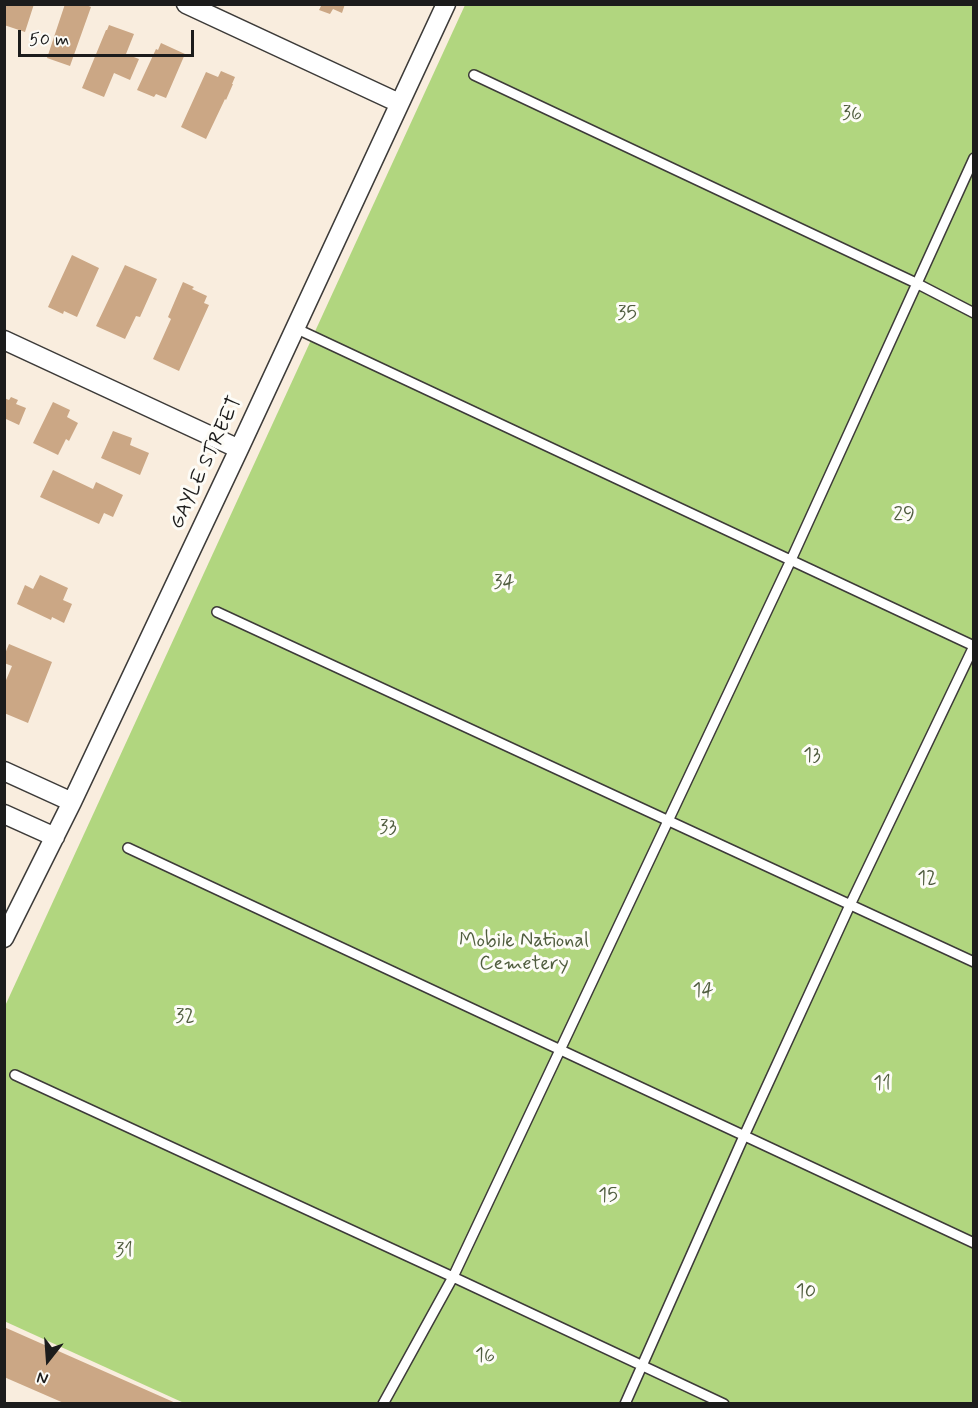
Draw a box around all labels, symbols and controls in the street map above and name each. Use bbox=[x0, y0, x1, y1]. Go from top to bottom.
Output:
scale bar bbox=[21, 18, 196, 56]
text: 50 m bbox=[29, 28, 69, 52]
park label: 36 bbox=[842, 103, 862, 127]
park label: 35 bbox=[617, 303, 637, 327]
street label: GAYLE STREET bbox=[166, 393, 248, 533]
park label: 29 bbox=[893, 504, 915, 528]
park label: 34 bbox=[493, 572, 515, 596]
park label: 13 bbox=[803, 745, 821, 769]
park label: 33 bbox=[379, 817, 397, 841]
park label: 12 bbox=[917, 868, 937, 892]
park label: Mobile National Cemetery bbox=[459, 930, 589, 977]
park label: 14 bbox=[692, 980, 714, 1004]
park label: 32 bbox=[175, 1006, 195, 1030]
park label: 11 bbox=[873, 1073, 891, 1097]
park label: 15 bbox=[598, 1185, 618, 1209]
park label: 31 bbox=[115, 1240, 133, 1264]
park label: 10 bbox=[796, 1281, 816, 1305]
north arrow bbox=[18, 1330, 78, 1390]
park label: 16 bbox=[475, 1345, 495, 1369]
text: N bbox=[34, 1366, 51, 1389]

